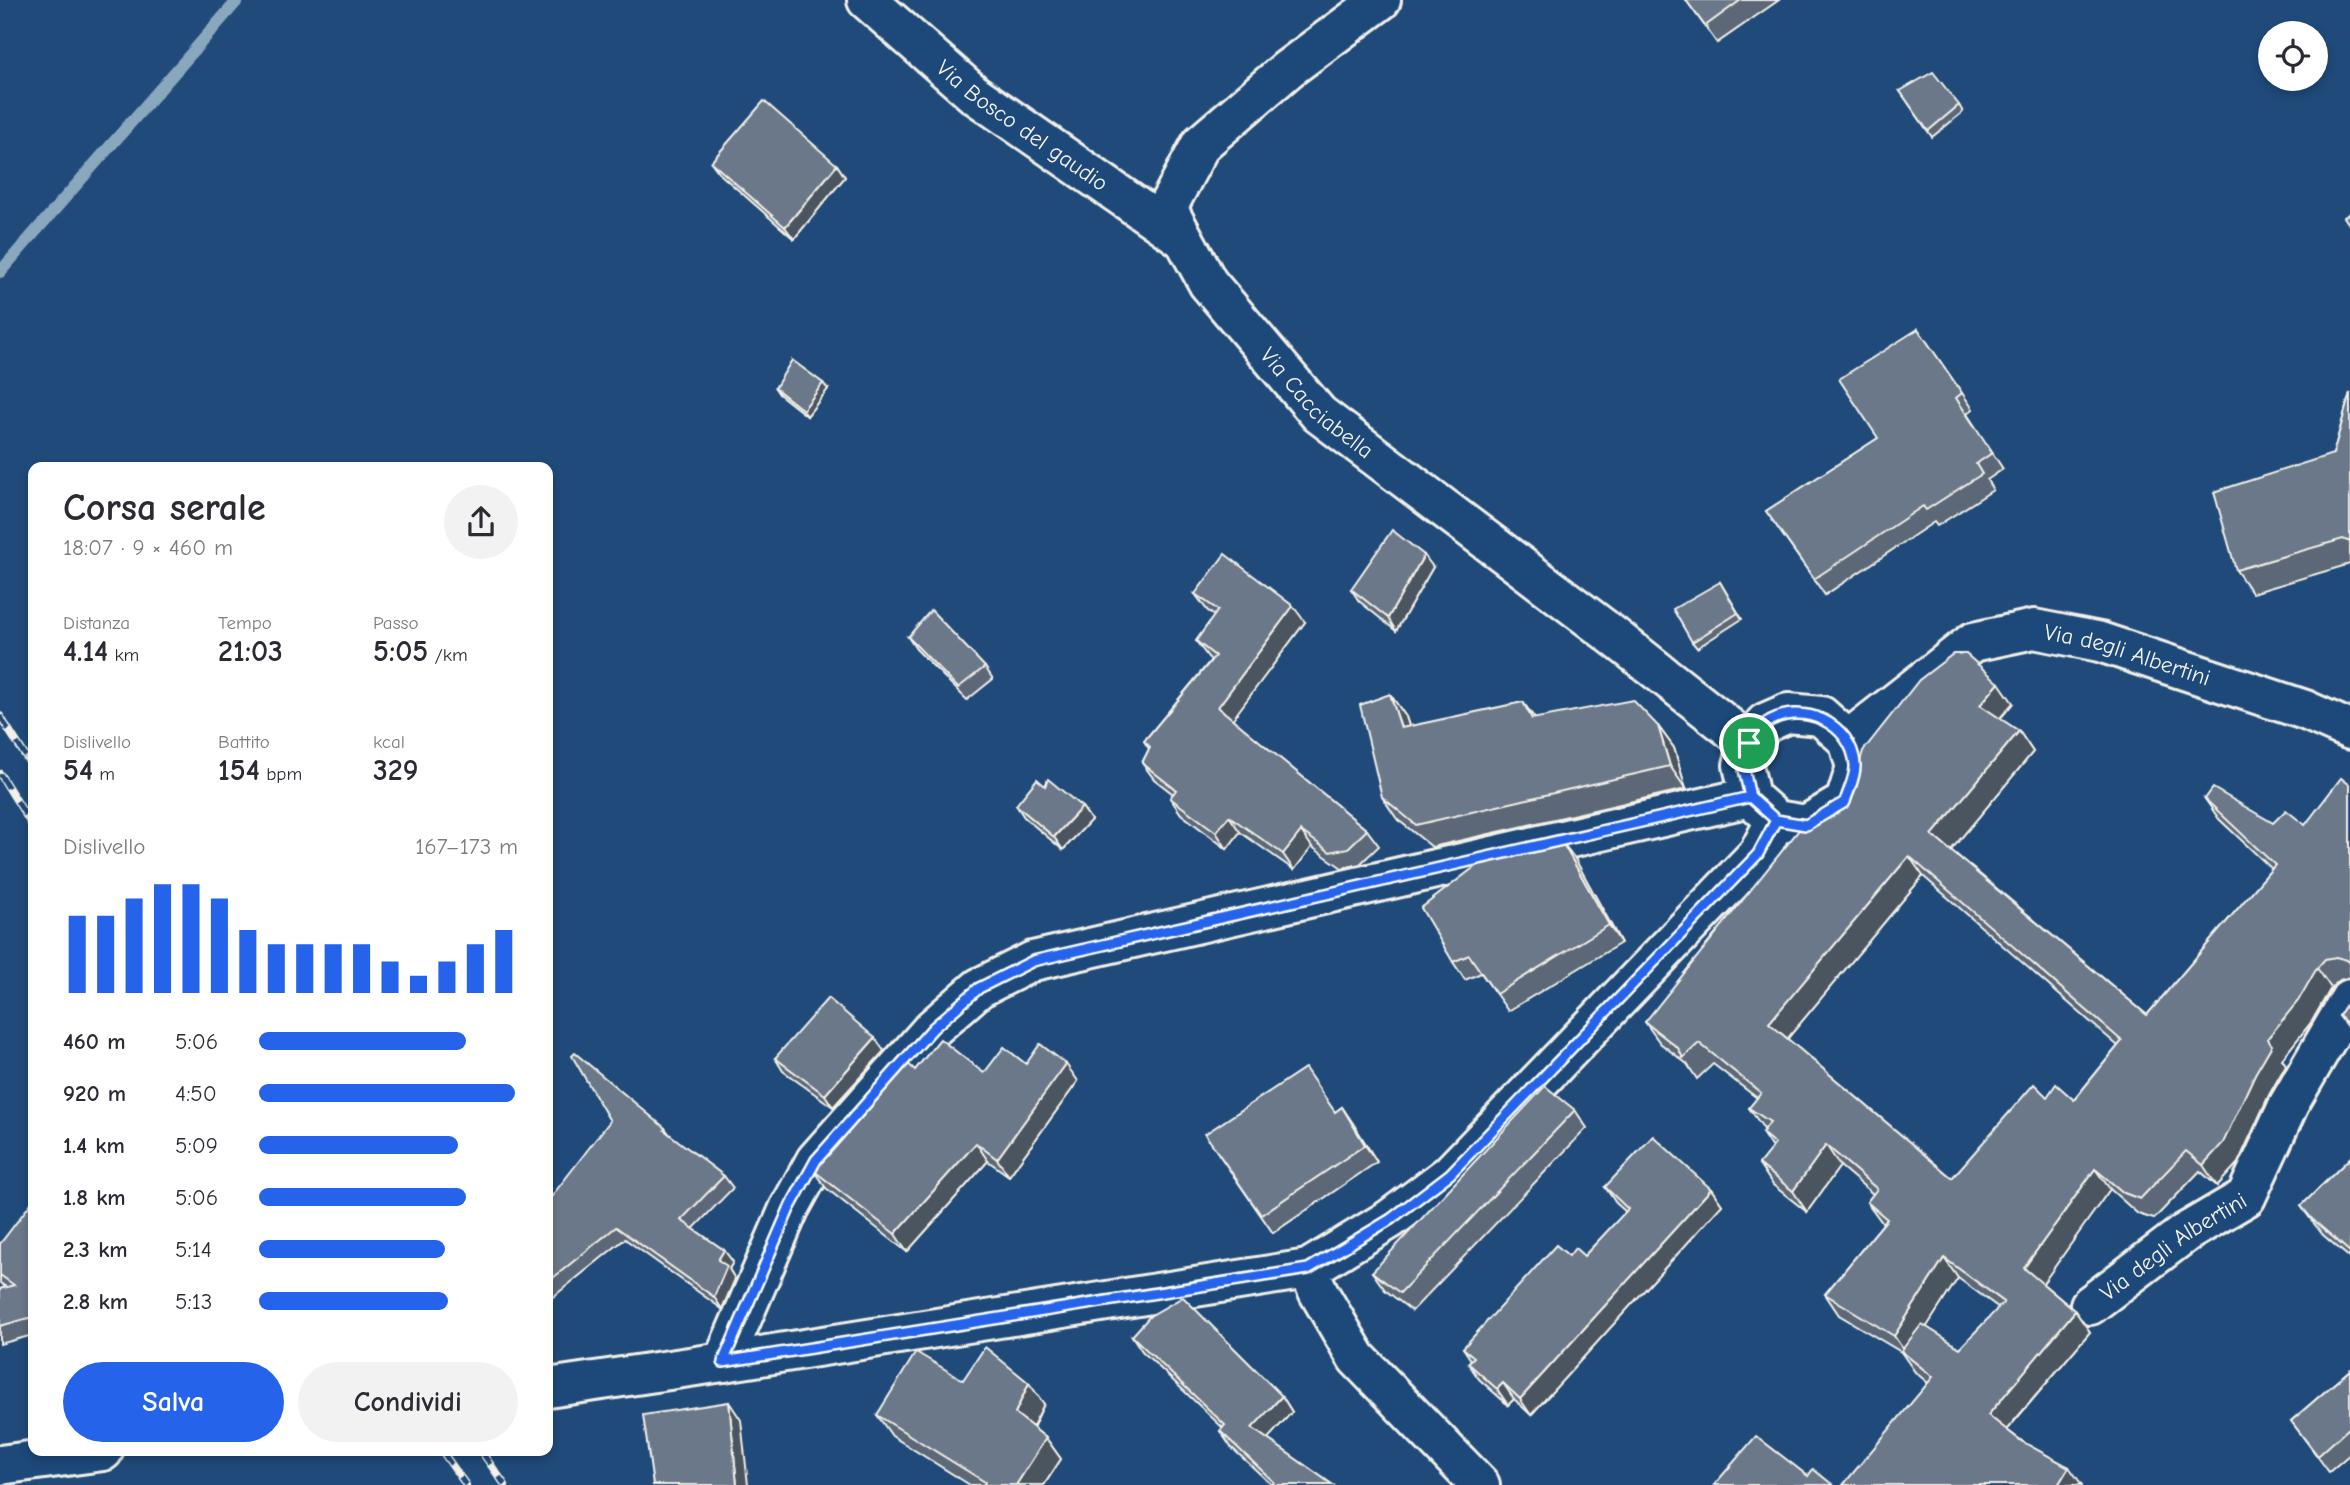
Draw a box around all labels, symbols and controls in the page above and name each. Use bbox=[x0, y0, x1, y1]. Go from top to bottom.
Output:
map controls bbox=[2258, 21, 2328, 91]
button: locate bbox=[2258, 21, 2328, 91]
street label: Via Bosco del gaudio bbox=[931, 54, 1114, 197]
street label: Via Cacciabella bbox=[1255, 342, 1379, 464]
button: share bbox=[444, 485, 518, 559]
text: Corsa serale bbox=[63, 486, 266, 530]
text: 18:07 · 9 × 460 m bbox=[63, 534, 233, 561]
text: Distanza bbox=[63, 612, 130, 634]
text: Tempo bbox=[218, 612, 272, 634]
text: Passo bbox=[373, 612, 418, 634]
street label: Via degli Albertini bbox=[2042, 618, 2214, 691]
text: 4.14 bbox=[63, 634, 108, 669]
text: 21:03 bbox=[218, 634, 283, 669]
text: 5:05 bbox=[373, 634, 428, 669]
text: km bbox=[108, 644, 139, 666]
text: /km bbox=[428, 644, 468, 666]
pin bbox=[1719, 713, 1779, 773]
icon: arrive bbox=[1730, 724, 1768, 762]
text: Dislivello bbox=[63, 731, 131, 753]
text: Battito bbox=[218, 731, 270, 753]
text: kcal bbox=[373, 731, 405, 753]
text: 54 bbox=[63, 753, 93, 788]
text: 154 bbox=[218, 753, 260, 788]
text: 329 bbox=[373, 753, 418, 788]
text: m bbox=[93, 763, 115, 785]
text: bpm bbox=[260, 763, 302, 785]
text: Dislivello bbox=[63, 833, 145, 860]
text: 167–173 m bbox=[415, 833, 518, 860]
text: 460 m bbox=[63, 1028, 125, 1055]
text: 5:06 bbox=[175, 1028, 218, 1055]
text: 920 m bbox=[63, 1080, 126, 1107]
text: 4:50 bbox=[175, 1080, 217, 1107]
text: 1.4 km bbox=[63, 1132, 125, 1159]
text: 5:09 bbox=[175, 1132, 218, 1159]
text: 1.8 km bbox=[63, 1184, 126, 1211]
text: 5:06 bbox=[175, 1184, 218, 1211]
street label: Via degli Albertini bbox=[2095, 1186, 2251, 1306]
text: 2.3 km bbox=[63, 1236, 128, 1263]
text: 5:14 bbox=[175, 1236, 212, 1263]
text: 2.8 km bbox=[63, 1288, 128, 1315]
text: 5:13 bbox=[175, 1288, 212, 1315]
button: Salva bbox=[63, 1362, 284, 1442]
button: Condividi bbox=[298, 1362, 518, 1442]

